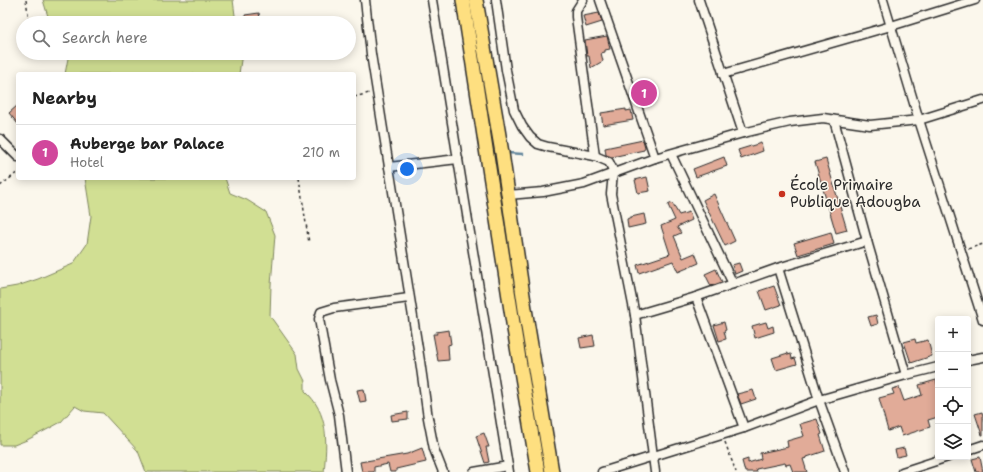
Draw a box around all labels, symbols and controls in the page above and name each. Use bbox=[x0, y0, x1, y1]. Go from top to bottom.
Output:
search box bbox=[16, 16, 356, 60]
icon: search bbox=[30, 27, 52, 49]
text: Search here bbox=[62, 28, 148, 48]
pin: 1 bbox=[631, 78, 657, 108]
text: Nearby bbox=[32, 87, 97, 109]
text: Auberge bar Palace bbox=[70, 134, 224, 154]
text: 1 bbox=[42, 144, 48, 161]
text: 210 m bbox=[302, 144, 340, 161]
text: Hotel bbox=[70, 154, 104, 171]
your location bbox=[397, 159, 417, 179]
place label: École Primaire Publique Adougba bbox=[790, 174, 921, 212]
marker: École Primaire Publique Adougba bbox=[777, 189, 787, 199]
map controls bbox=[935, 316, 971, 460]
button: + bbox=[935, 316, 971, 352]
button: − bbox=[935, 352, 971, 388]
button: locate bbox=[935, 388, 971, 424]
button: layers bbox=[935, 424, 971, 460]

